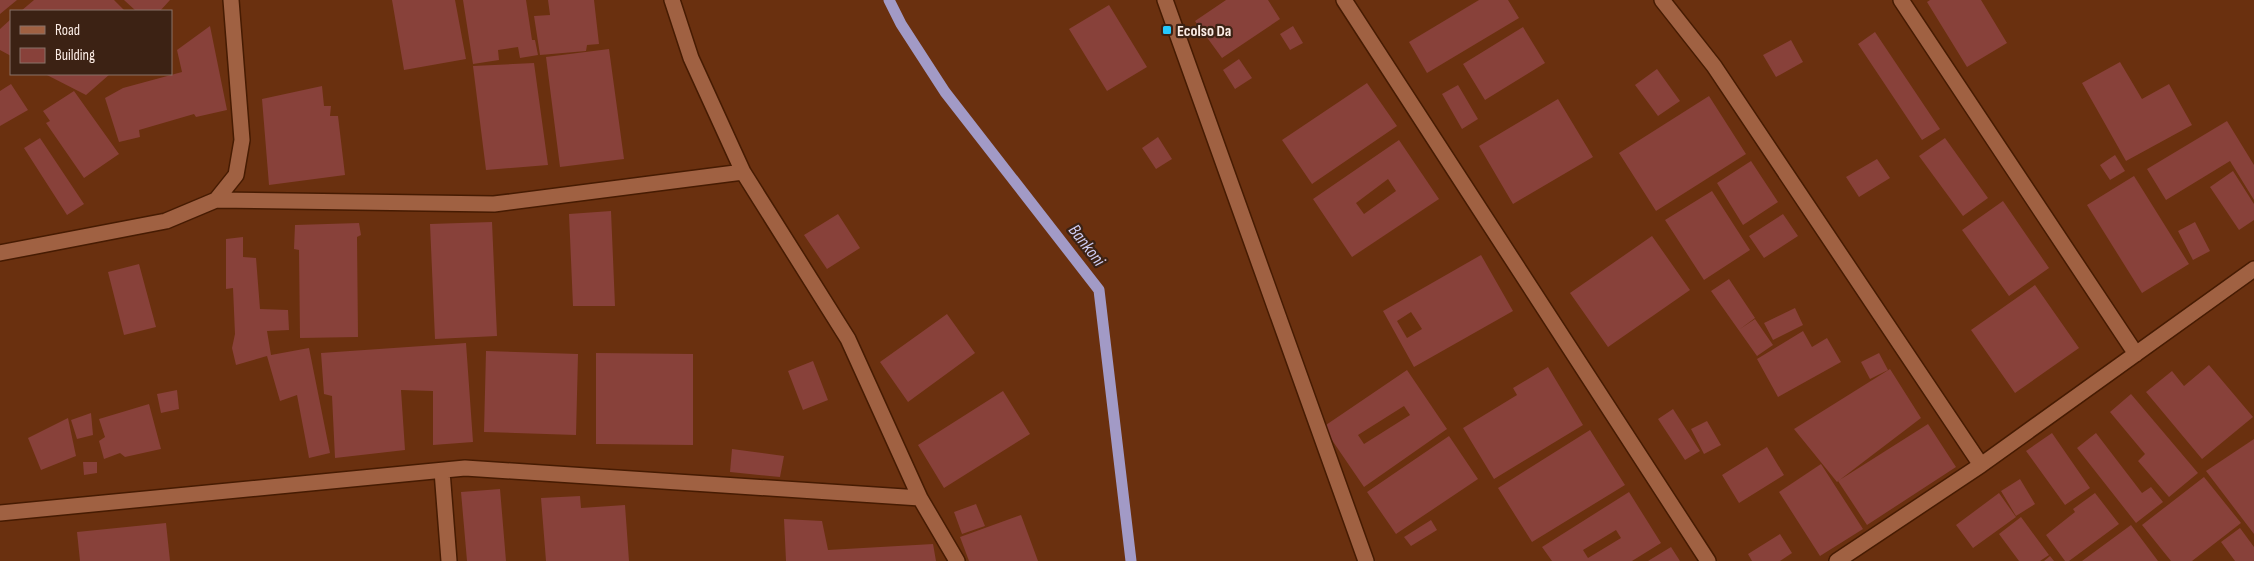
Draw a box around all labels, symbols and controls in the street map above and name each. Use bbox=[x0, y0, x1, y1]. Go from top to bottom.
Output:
legend bbox=[10, 10, 172, 75]
text: Road bbox=[55, 21, 80, 40]
place label: Ecolso Da bbox=[1177, 22, 1231, 41]
marker: Ecolso Da bbox=[1161, 24, 1173, 36]
text: Building bbox=[55, 46, 95, 65]
water label: Bankoni bbox=[1064, 220, 1110, 271]

